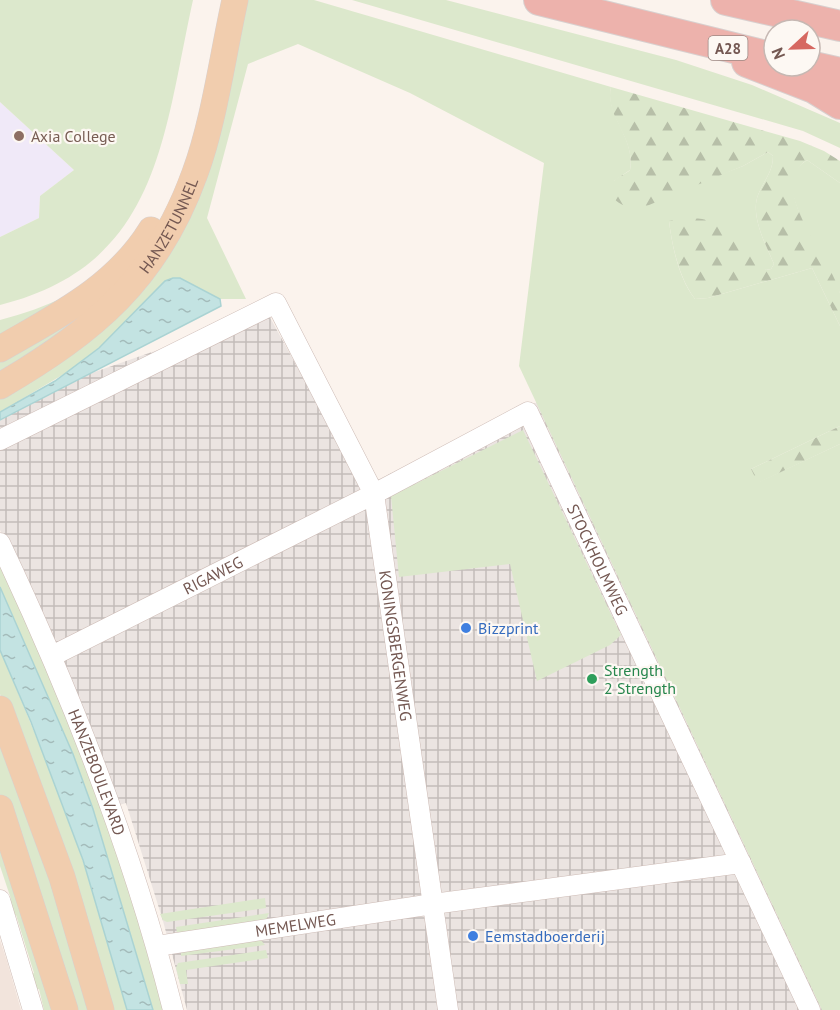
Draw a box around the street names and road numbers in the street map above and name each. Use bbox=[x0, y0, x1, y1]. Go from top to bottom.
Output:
road number: A28 bbox=[708, 36, 748, 60]
street label: HANZETUNNEL bbox=[134, 175, 202, 277]
street label: STOCKHOLMWEG bbox=[563, 501, 632, 618]
street label: RIGAWEG bbox=[179, 552, 246, 599]
street label: KONINGSBERGENWEG bbox=[375, 569, 416, 722]
street label: HANZEBOULEVARD bbox=[64, 706, 130, 838]
street label: MEMELWEG bbox=[254, 909, 337, 941]

